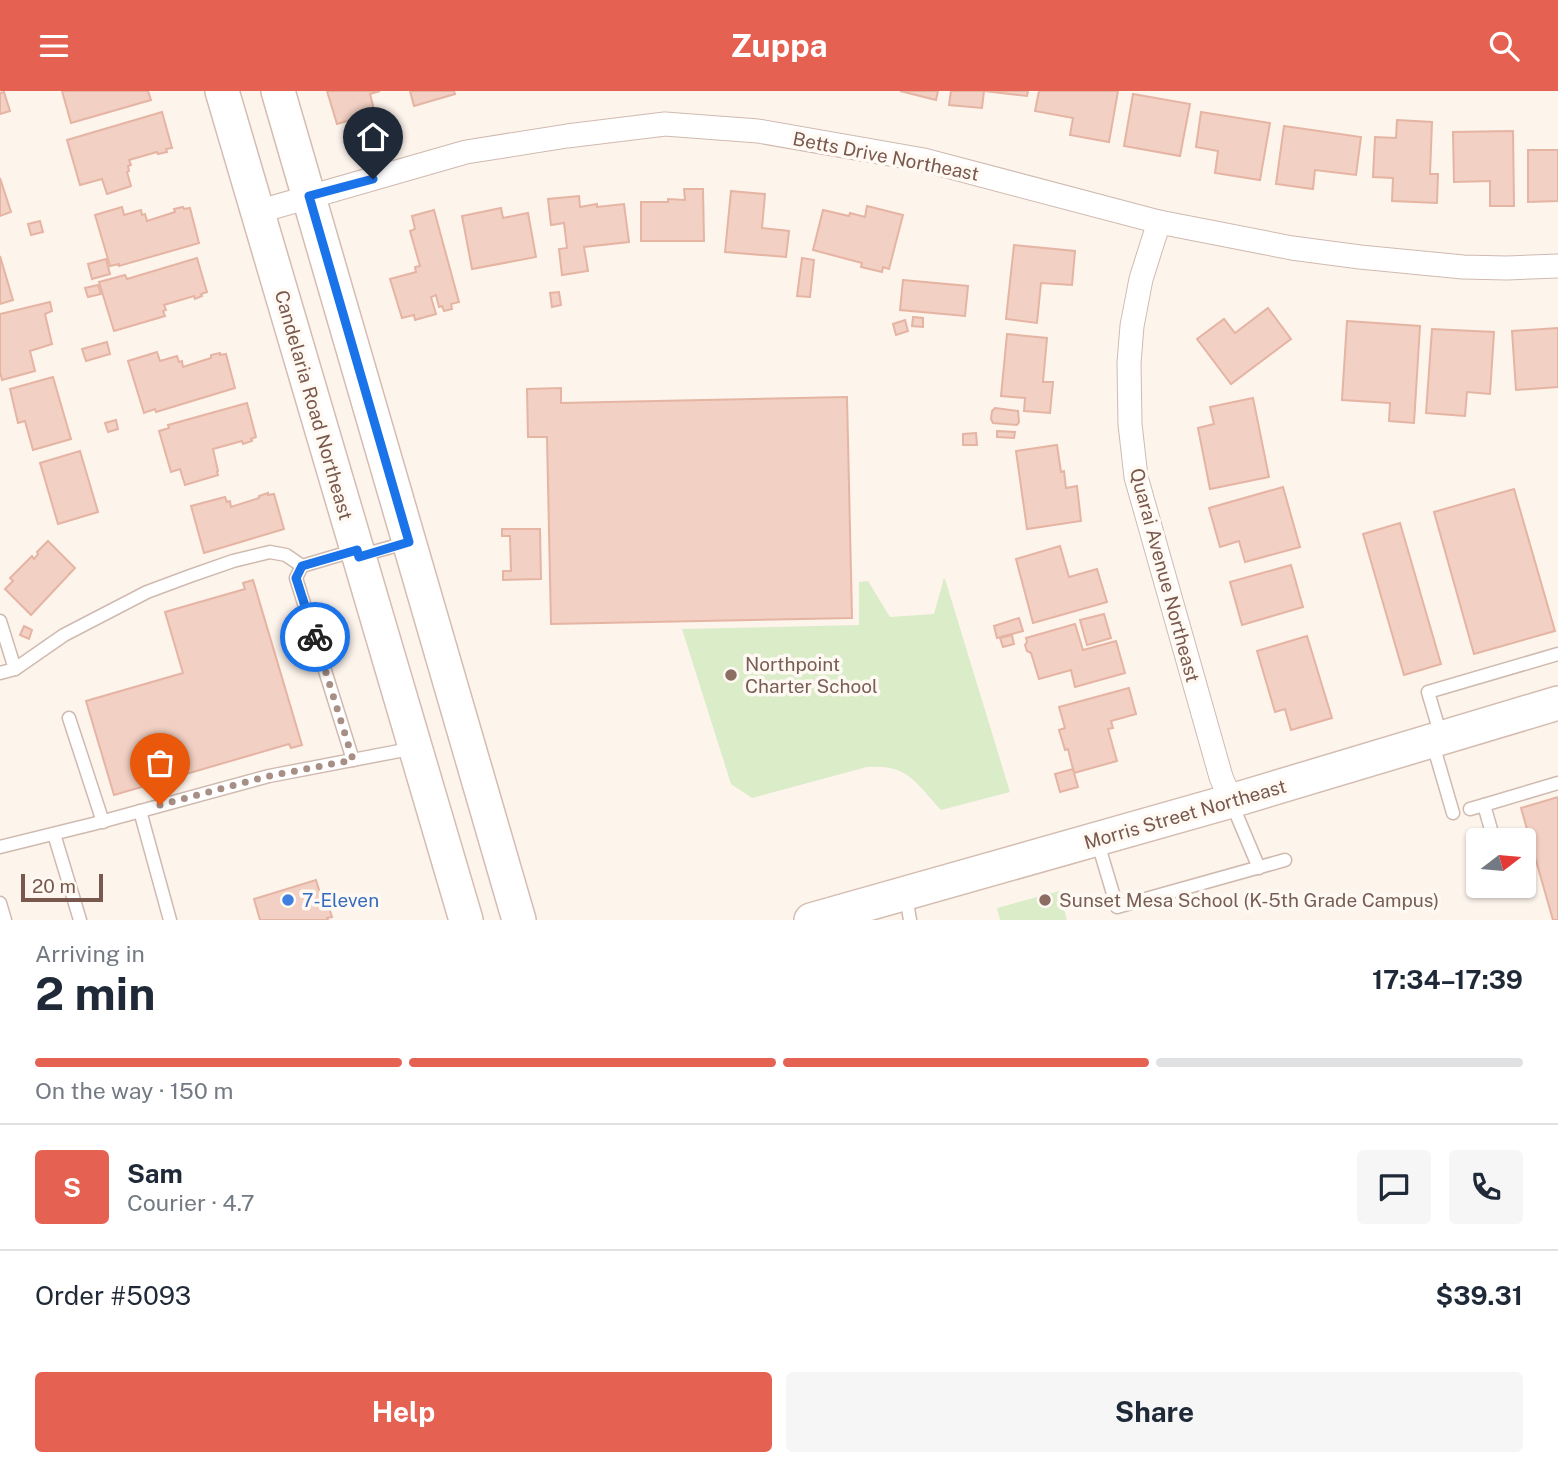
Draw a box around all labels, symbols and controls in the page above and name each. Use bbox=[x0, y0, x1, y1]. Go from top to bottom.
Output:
icon: menu bbox=[35, 27, 73, 65]
text: Zuppa bbox=[730, 27, 828, 64]
icon: search bbox=[1485, 27, 1523, 65]
pin bbox=[343, 107, 403, 179]
icon: home bbox=[354, 118, 392, 156]
street label: Betts Drive Northeast bbox=[791, 127, 981, 185]
street label: Candelaria Road Northeast bbox=[271, 288, 357, 522]
street label: Quarai Avenue Northeast bbox=[1126, 466, 1204, 684]
courier bbox=[280, 602, 350, 672]
icon: bike bbox=[296, 618, 334, 656]
place label: Northpoint Charter School bbox=[745, 653, 878, 697]
marker: Northpoint Charter School bbox=[723, 667, 739, 683]
pin bbox=[130, 733, 190, 805]
icon: bag bbox=[141, 744, 179, 782]
street label: Morris Street Northeast bbox=[1081, 775, 1289, 853]
north arrow bbox=[1466, 828, 1536, 898]
map controls bbox=[1466, 828, 1536, 898]
scale bar bbox=[21, 871, 103, 903]
text: 20 m bbox=[32, 875, 76, 897]
place label: 7-Eleven bbox=[302, 889, 379, 911]
place label: Sunset Mesa School (K-5th Grade Campus) bbox=[1059, 889, 1439, 911]
marker: 7-Eleven bbox=[280, 892, 296, 908]
marker: Sunset Mesa School (K-5th Grade Campus) bbox=[1037, 892, 1053, 908]
text: Arriving in bbox=[35, 940, 145, 967]
text: 17:34–17:39 bbox=[1372, 964, 1523, 995]
text: 2 min bbox=[35, 966, 155, 1020]
text: On the way · 150 m bbox=[35, 1077, 233, 1104]
button: chat bbox=[1357, 1150, 1431, 1224]
button: phone bbox=[1449, 1150, 1523, 1224]
text: Sam bbox=[127, 1158, 183, 1189]
text: S bbox=[63, 1172, 81, 1203]
text: Courier · 4.7 bbox=[127, 1189, 255, 1216]
text: Order #5093 bbox=[35, 1280, 191, 1311]
text: $39.31 bbox=[1436, 1280, 1523, 1311]
button: Help bbox=[35, 1372, 772, 1452]
button: Share bbox=[786, 1372, 1523, 1452]

